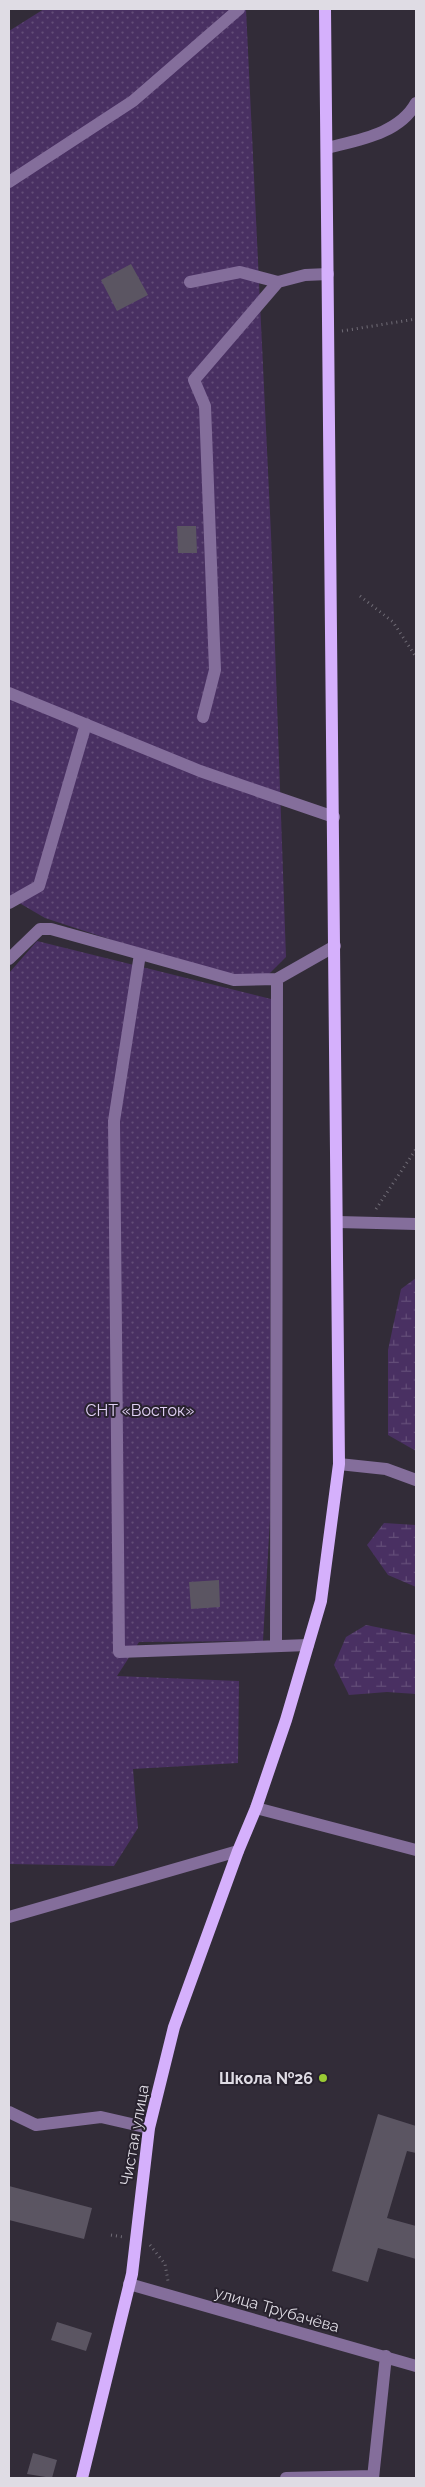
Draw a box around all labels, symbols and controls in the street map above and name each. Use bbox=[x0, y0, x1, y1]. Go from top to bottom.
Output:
park label: СНТ «Восток» bbox=[86, 1401, 194, 1420]
place label: Школа №26 bbox=[219, 2069, 313, 2088]
marker: Школа №26 bbox=[317, 2072, 329, 2084]
street label: Чистая улица bbox=[116, 2083, 153, 2187]
street label: улица Трубачёва bbox=[212, 2283, 341, 2336]

